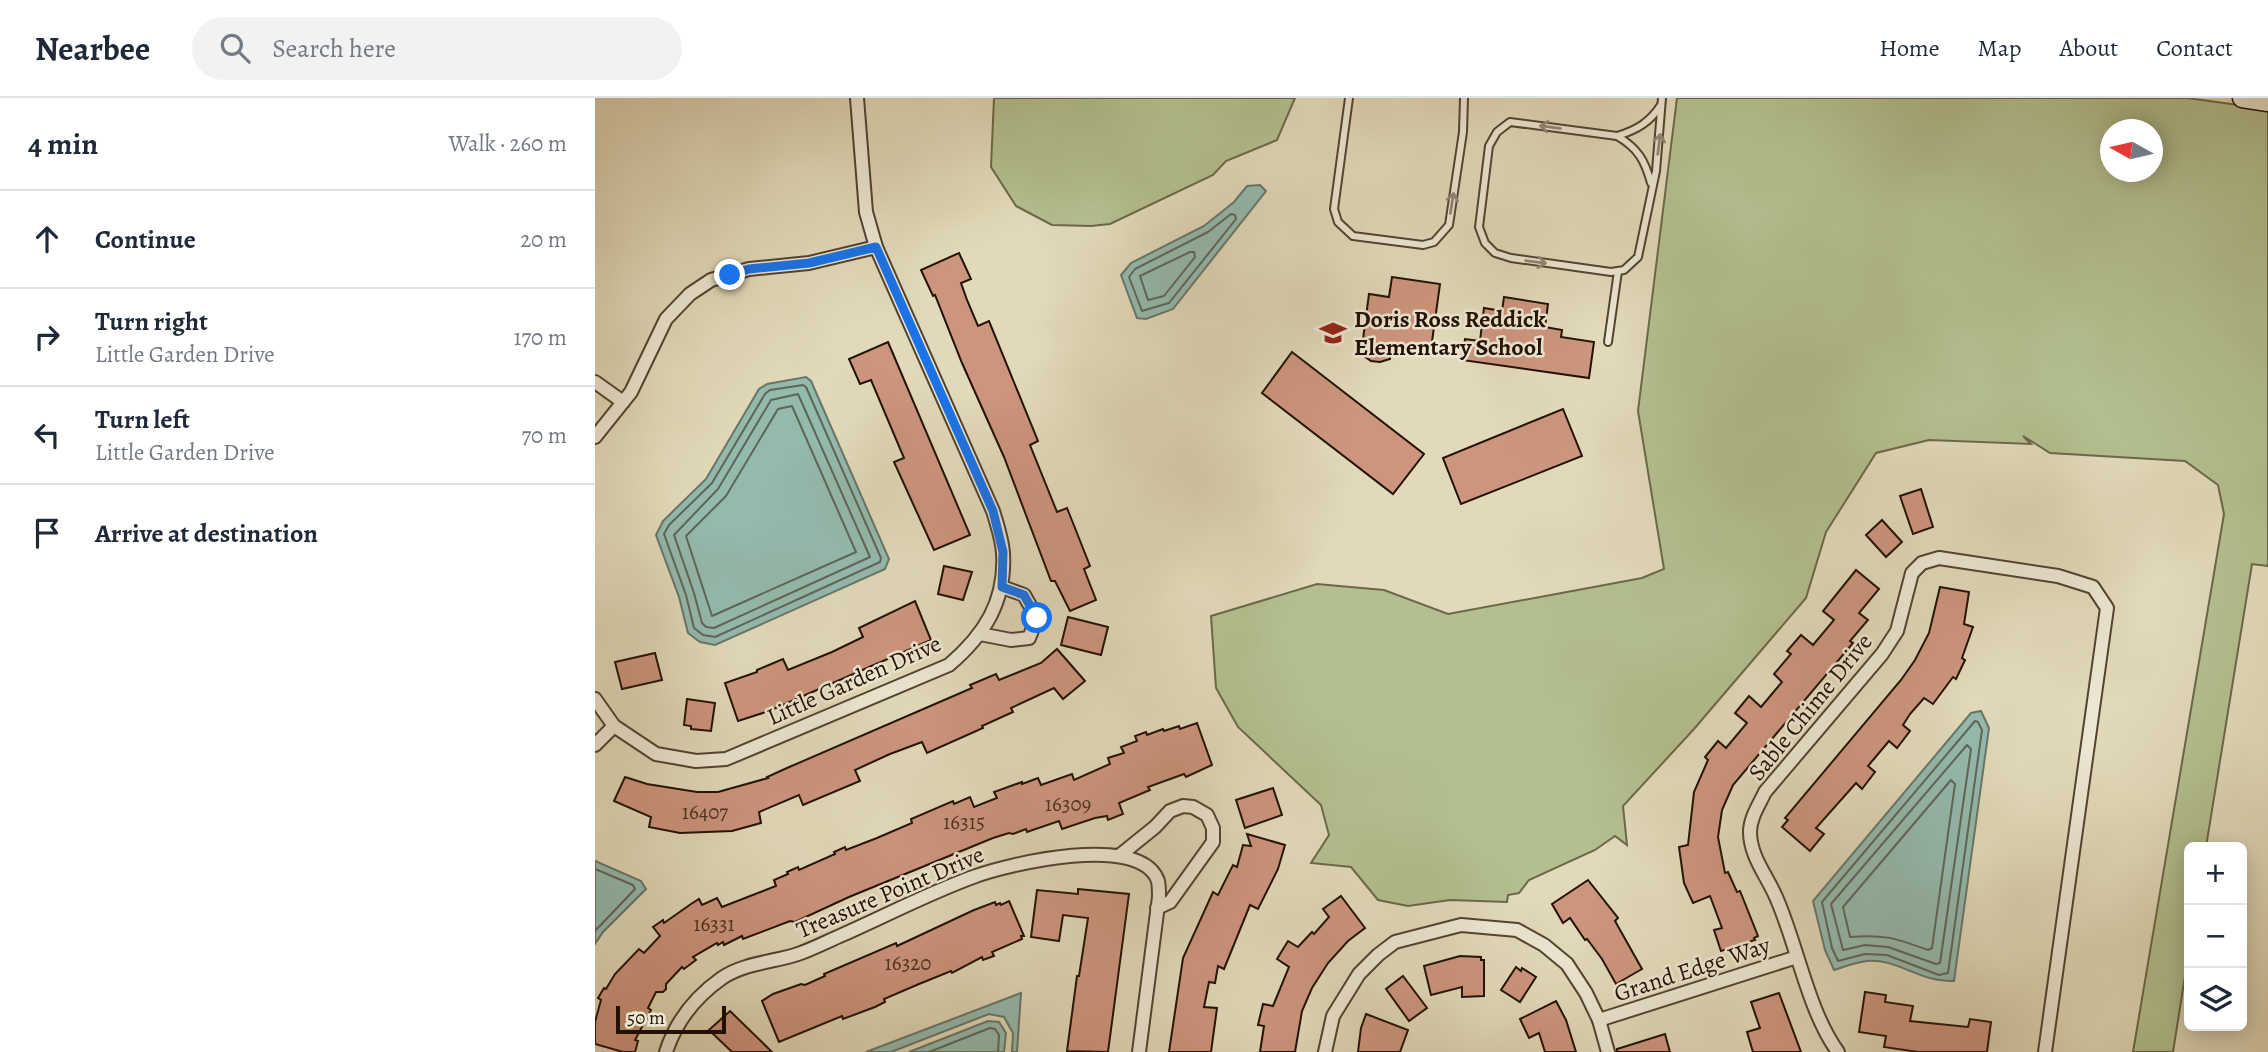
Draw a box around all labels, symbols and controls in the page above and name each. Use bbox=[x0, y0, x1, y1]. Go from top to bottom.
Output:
search box bbox=[192, 17, 682, 80]
text: Nearbee bbox=[35, 26, 150, 71]
icon: search bbox=[216, 29, 254, 67]
text: Search here bbox=[272, 31, 396, 66]
text: Home bbox=[1879, 32, 1940, 64]
text: Map bbox=[1978, 32, 2022, 64]
text: About bbox=[2060, 32, 2118, 64]
text: Contact bbox=[2156, 32, 2233, 64]
north arrow bbox=[2100, 119, 2163, 182]
one-way arrow bbox=[1539, 120, 1562, 133]
text: 4 min bbox=[28, 124, 98, 164]
text: Walk · 260 m bbox=[448, 128, 567, 159]
one-way arrow bbox=[1653, 133, 1666, 155]
one-way arrow bbox=[1446, 193, 1459, 215]
icon: ahead bbox=[28, 220, 66, 258]
text: Continue bbox=[95, 222, 196, 257]
text: 20 m bbox=[520, 224, 567, 255]
one-way arrow bbox=[1524, 255, 1547, 268]
route end bbox=[714, 259, 745, 290]
place label: Doris Ross Reddick Elementary School bbox=[1354, 303, 1546, 363]
text: Turn right bbox=[95, 304, 208, 339]
icon: right bbox=[28, 318, 66, 356]
school or university icon: Doris Ross Reddick Elementary School bbox=[1318, 318, 1348, 348]
text: 170 m bbox=[514, 322, 567, 353]
text: Little Garden Drive bbox=[95, 339, 275, 370]
text: Turn left bbox=[95, 402, 190, 437]
icon: left bbox=[28, 416, 66, 454]
text: 70 m bbox=[521, 420, 567, 451]
text: Little Garden Drive bbox=[95, 437, 275, 468]
icon: arrive bbox=[28, 514, 66, 552]
text: Arrive at destination bbox=[95, 516, 318, 551]
route start bbox=[1021, 602, 1052, 633]
street label: Little Garden Drive bbox=[762, 627, 946, 733]
street label: Sable Chime Drive bbox=[1741, 627, 1879, 787]
house number: 16309 bbox=[1045, 790, 1091, 818]
house number: 16407 bbox=[682, 798, 728, 826]
house number: 16315 bbox=[943, 808, 985, 836]
street label: Treasure Point Drive bbox=[791, 838, 989, 946]
map controls bbox=[2184, 842, 2247, 1031]
button: + bbox=[2184, 842, 2247, 905]
button: − bbox=[2184, 905, 2247, 968]
house number: 16331 bbox=[693, 910, 735, 938]
street label: Grand Edge Way bbox=[1610, 929, 1774, 1009]
house number: 16320 bbox=[885, 949, 931, 977]
button: layers bbox=[2184, 968, 2247, 1031]
scale bar bbox=[616, 1003, 726, 1035]
text: 50 m bbox=[627, 1005, 665, 1031]

